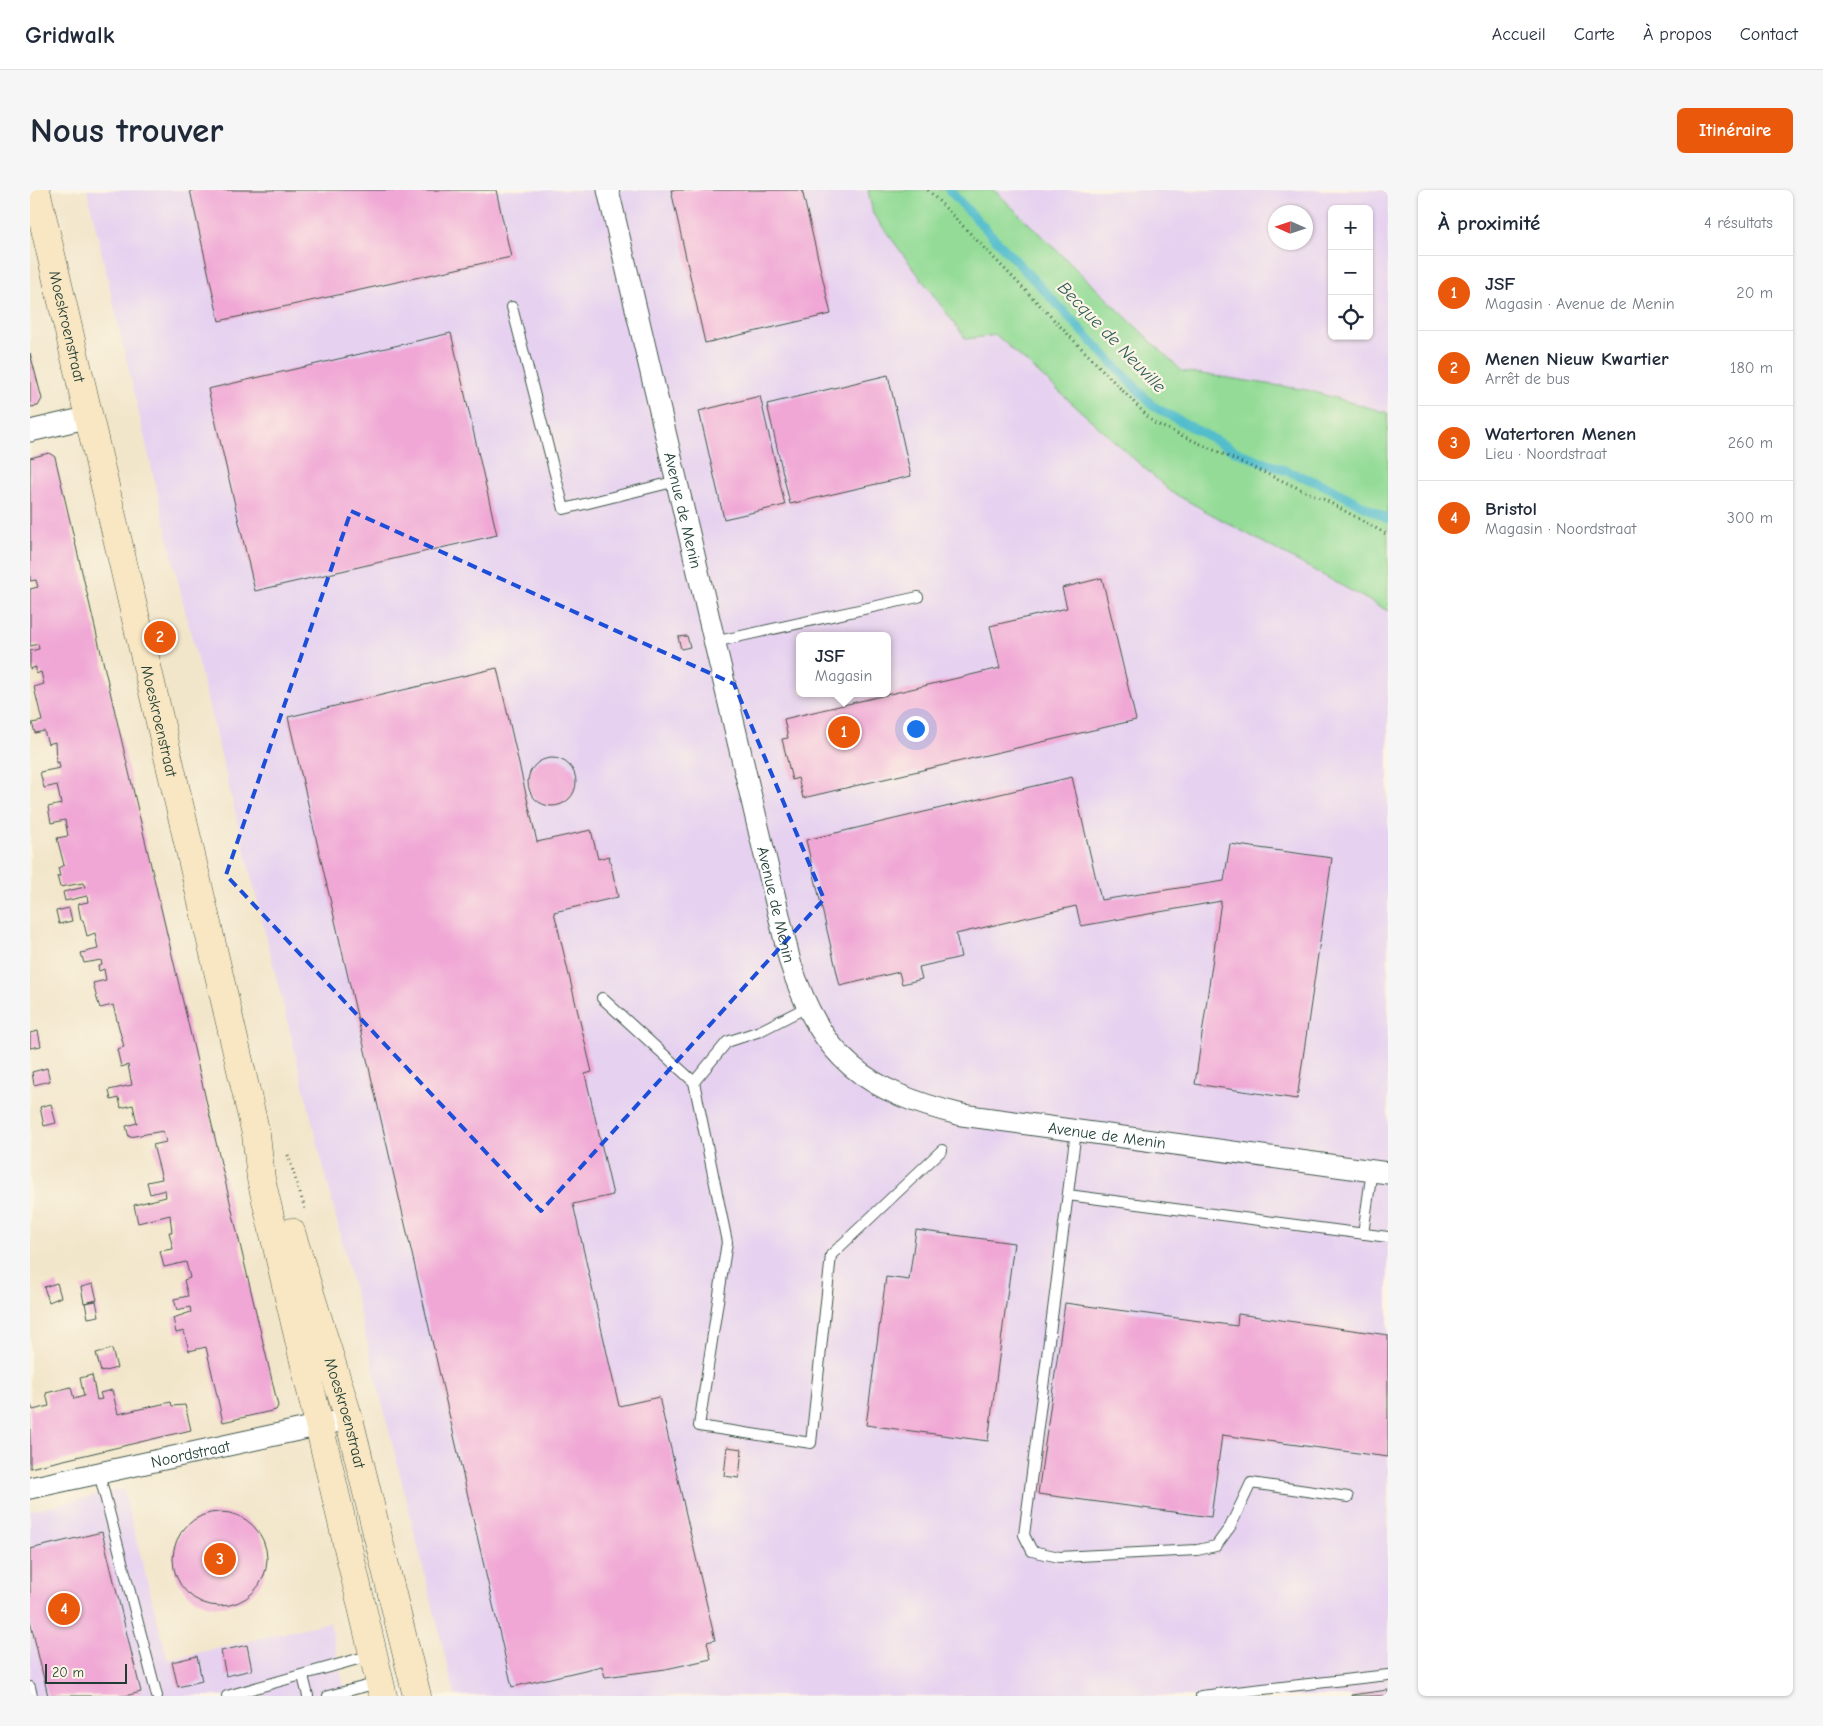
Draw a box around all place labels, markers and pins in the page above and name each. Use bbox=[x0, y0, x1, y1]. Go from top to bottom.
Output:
pin: 2 bbox=[144, 618, 176, 656]
pin: 1 bbox=[828, 713, 860, 751]
pin: 3 bbox=[204, 1540, 236, 1578]
pin: 4 bbox=[48, 1590, 80, 1628]

